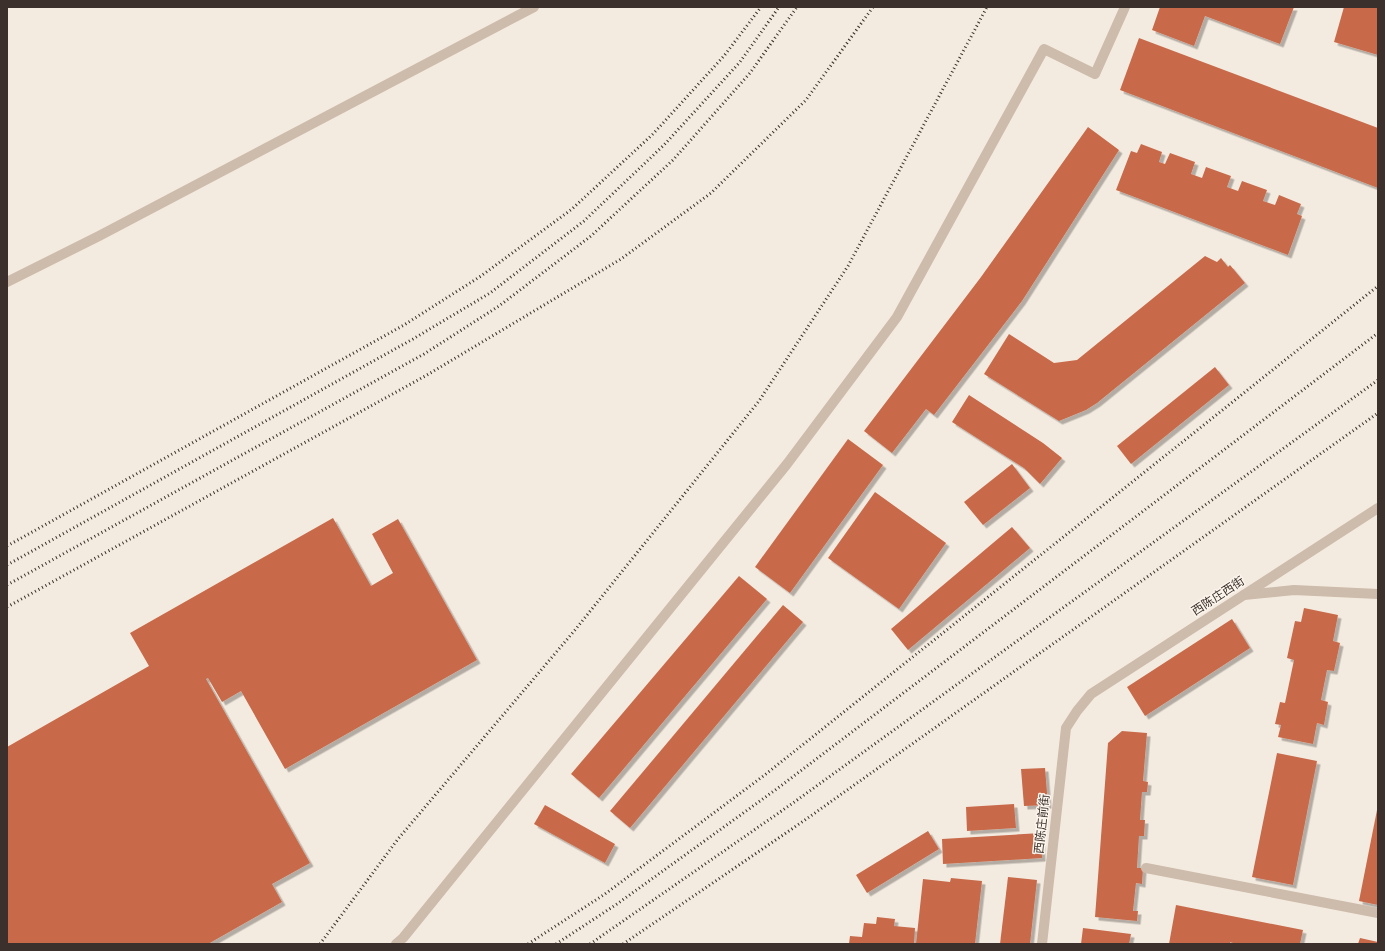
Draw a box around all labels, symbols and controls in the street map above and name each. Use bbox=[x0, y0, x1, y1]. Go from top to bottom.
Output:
street label: 西陈庄西街 bbox=[1189, 574, 1247, 618]
street label: 西陈庄前街 bbox=[1032, 793, 1052, 855]

